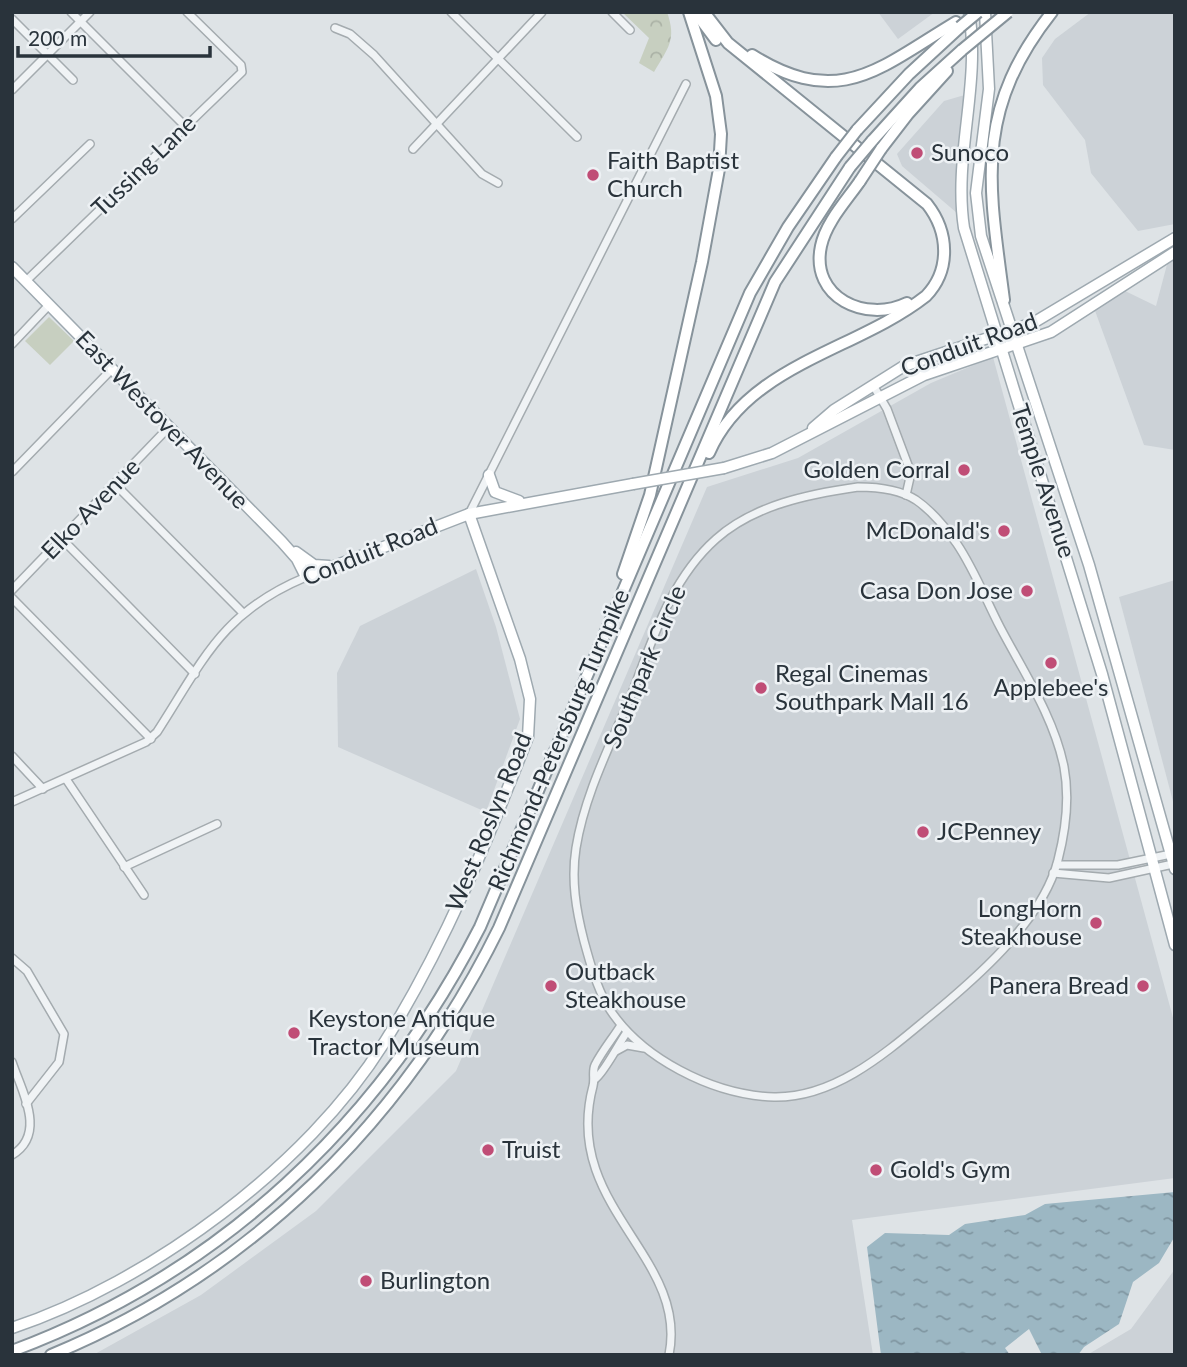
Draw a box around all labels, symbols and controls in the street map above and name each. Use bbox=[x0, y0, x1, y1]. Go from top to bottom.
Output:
scale bar bbox=[18, 14, 210, 58]
text: 200 m bbox=[28, 25, 87, 50]
street label: Tussing Lane bbox=[85, 108, 201, 222]
place label: Sunoco bbox=[931, 137, 1009, 166]
place label: Faith Baptist Church bbox=[607, 145, 739, 202]
marker: Sunoco bbox=[909, 145, 925, 161]
marker: Faith Baptist Church bbox=[585, 167, 601, 183]
street label: Conduit Road bbox=[896, 305, 1041, 382]
street label: East Westover Avenue bbox=[70, 324, 256, 514]
street label: Temple Avenue bbox=[1006, 400, 1083, 561]
street label: Elko Avenue bbox=[35, 451, 145, 565]
place label: Golden Corral bbox=[803, 454, 950, 483]
marker: Golden Corral bbox=[956, 462, 972, 478]
street label: Conduit Road bbox=[298, 510, 441, 591]
place label: McDonald's bbox=[866, 515, 990, 544]
marker: McDonald's bbox=[996, 523, 1012, 539]
place label: Casa Don Jose bbox=[860, 575, 1013, 604]
street label: Southpark Circle bbox=[596, 581, 691, 752]
marker: Casa Don Jose bbox=[1019, 583, 1035, 599]
street label: Richmond-Petersburg Turnpike bbox=[481, 584, 634, 895]
marker: Applebee's bbox=[1043, 655, 1059, 671]
place label: Regal Cinemas Southpark Mall 16 bbox=[775, 658, 969, 715]
place label: Applebee's bbox=[994, 672, 1108, 701]
marker: Regal Cinemas Southpark Mall 16 bbox=[753, 680, 769, 696]
street label: West Roslyn Road bbox=[439, 728, 537, 915]
place label: JCPenney bbox=[937, 816, 1042, 845]
marker: JCPenney bbox=[915, 824, 931, 840]
place label: LongHorn Steakhouse bbox=[961, 893, 1082, 950]
marker: LongHorn Steakhouse bbox=[1088, 915, 1104, 931]
place label: Outback Steakhouse bbox=[565, 956, 686, 1013]
place label: Panera Bread bbox=[989, 970, 1129, 999]
marker: Outback Steakhouse bbox=[543, 978, 559, 994]
marker: Panera Bread bbox=[1135, 978, 1151, 994]
place label: Keystone Antique Tractor Museum bbox=[308, 1003, 495, 1060]
marker: Keystone Antique Tractor Museum bbox=[286, 1025, 302, 1041]
place label: Truist bbox=[502, 1134, 561, 1163]
marker: Truist bbox=[480, 1142, 496, 1158]
place label: Gold's Gym bbox=[890, 1154, 1011, 1183]
marker: Gold's Gym bbox=[868, 1162, 884, 1178]
place label: Burlington bbox=[380, 1265, 490, 1294]
marker: Burlington bbox=[358, 1273, 374, 1289]

